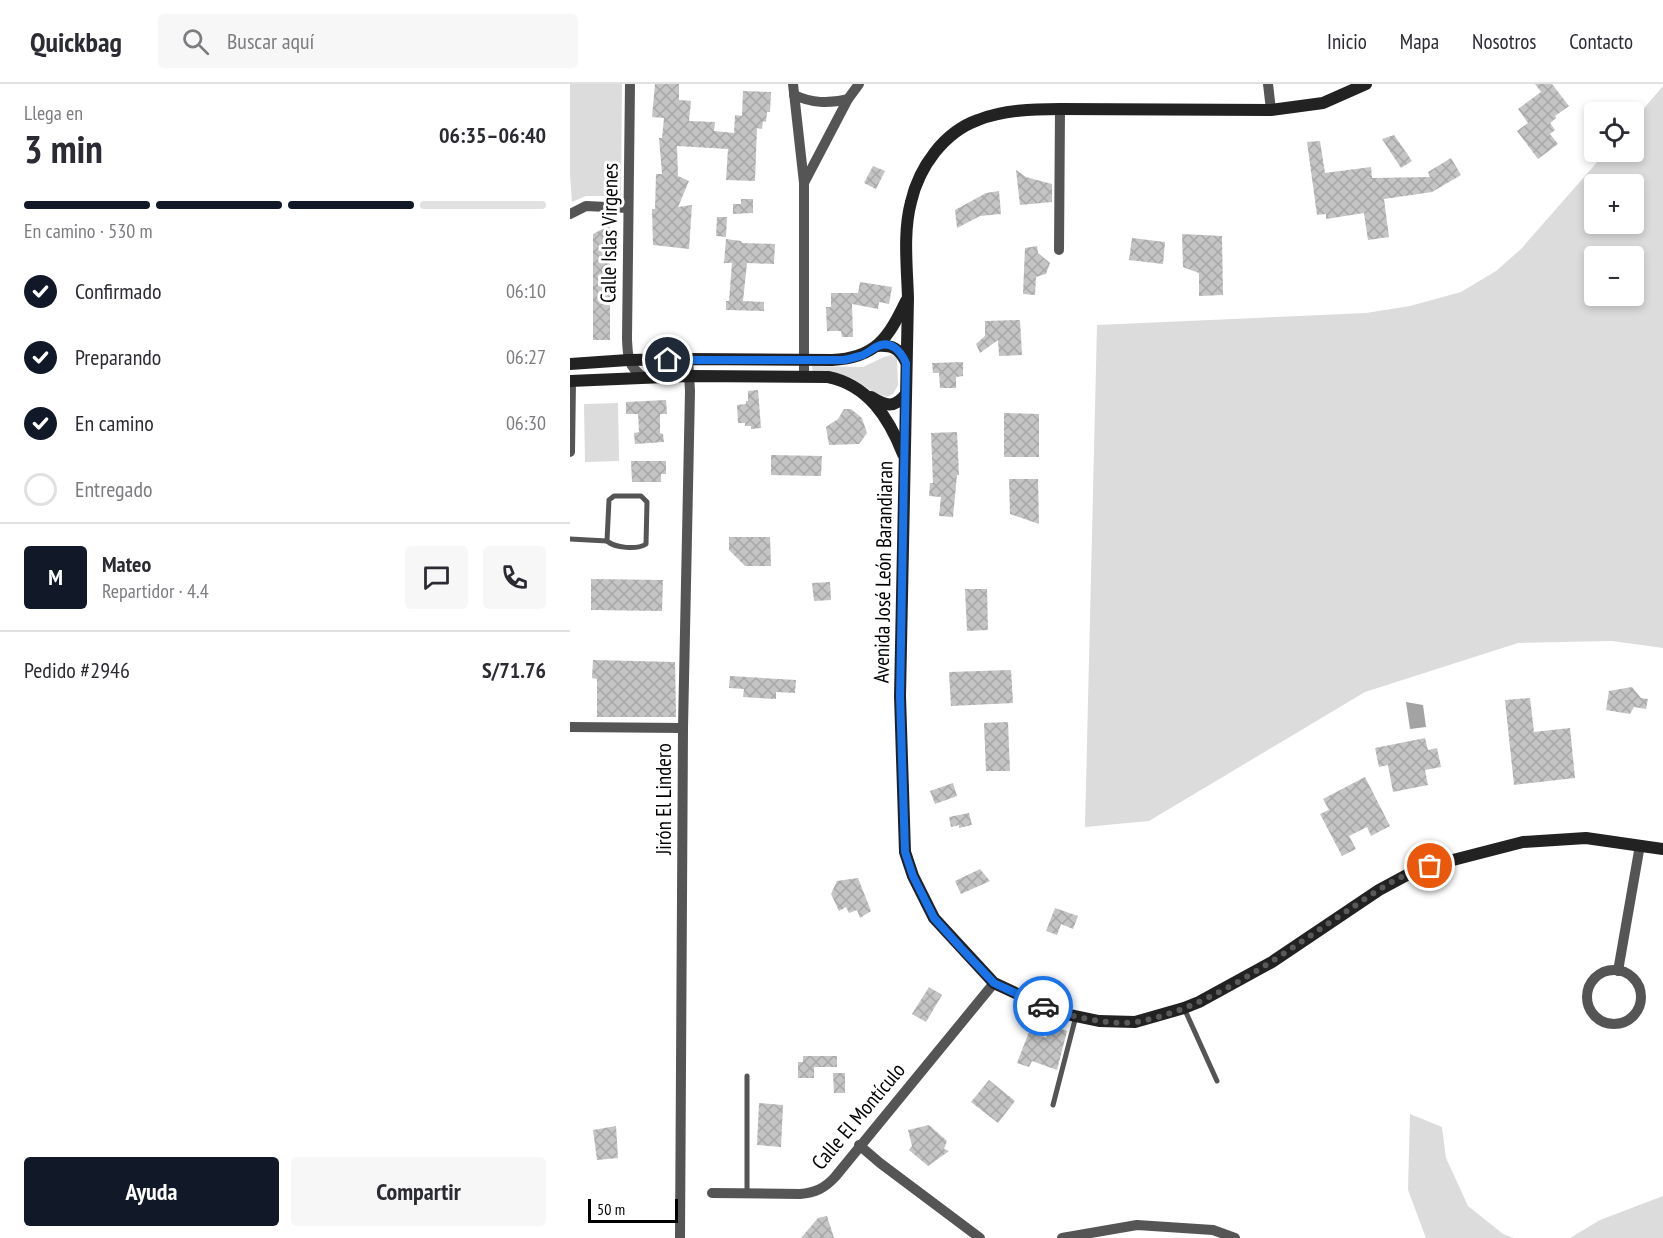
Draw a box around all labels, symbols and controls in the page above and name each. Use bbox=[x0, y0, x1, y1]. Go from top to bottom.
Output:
search box bbox=[158, 14, 578, 68]
text: Quickbag bbox=[30, 23, 122, 60]
icon: search bbox=[179, 25, 212, 58]
text: Buscar aquí bbox=[227, 27, 314, 55]
text: Inicio bbox=[1327, 28, 1367, 55]
text: Mapa bbox=[1400, 28, 1439, 55]
text: Nosotros bbox=[1472, 28, 1536, 55]
text: Contacto bbox=[1569, 28, 1633, 55]
text: Llega en bbox=[24, 100, 83, 126]
map controls bbox=[1584, 102, 1644, 306]
button: locate bbox=[1584, 102, 1644, 162]
text: 06:35–06:40 bbox=[439, 121, 546, 149]
text: 3 min bbox=[24, 123, 103, 174]
street label: Calle Islas Virgenes bbox=[594, 163, 624, 303]
button: + bbox=[1584, 174, 1644, 234]
text: En camino · 530 m bbox=[24, 218, 153, 244]
button: − bbox=[1584, 246, 1644, 306]
icon: check bbox=[24, 275, 57, 308]
text: Confirmado bbox=[75, 277, 161, 305]
text: 06:10 bbox=[506, 278, 546, 304]
pin bbox=[642, 334, 693, 385]
icon: check bbox=[24, 341, 57, 374]
text: Preparando bbox=[75, 343, 161, 371]
icon: home bbox=[651, 343, 684, 376]
text: 06:27 bbox=[506, 344, 546, 370]
icon: check bbox=[24, 407, 57, 440]
text: En camino bbox=[75, 409, 154, 437]
text: 06:30 bbox=[506, 410, 546, 436]
street label: Avenida José León Barandiaran bbox=[868, 461, 898, 683]
text: Entregado bbox=[75, 475, 152, 503]
button: chat bbox=[405, 546, 468, 609]
button: phone bbox=[483, 546, 546, 609]
text: Mateo bbox=[102, 550, 151, 578]
text: M bbox=[48, 563, 63, 591]
text: Repartidor · 4.4 bbox=[102, 578, 209, 604]
text: Pedido #2946 bbox=[24, 656, 130, 684]
text: S/71.76 bbox=[482, 656, 546, 684]
street label: Jirón El Lindero bbox=[650, 743, 677, 856]
pin bbox=[1404, 840, 1455, 891]
icon: bag bbox=[1413, 849, 1446, 882]
courier bbox=[1013, 976, 1073, 1036]
icon: car bbox=[1027, 990, 1060, 1023]
street label: Calle El Montículo bbox=[805, 1057, 911, 1175]
button: Ayuda bbox=[24, 1157, 279, 1226]
button: Compartir bbox=[291, 1157, 546, 1226]
scale bar bbox=[588, 1196, 678, 1224]
text: 50 m bbox=[597, 1199, 625, 1219]

